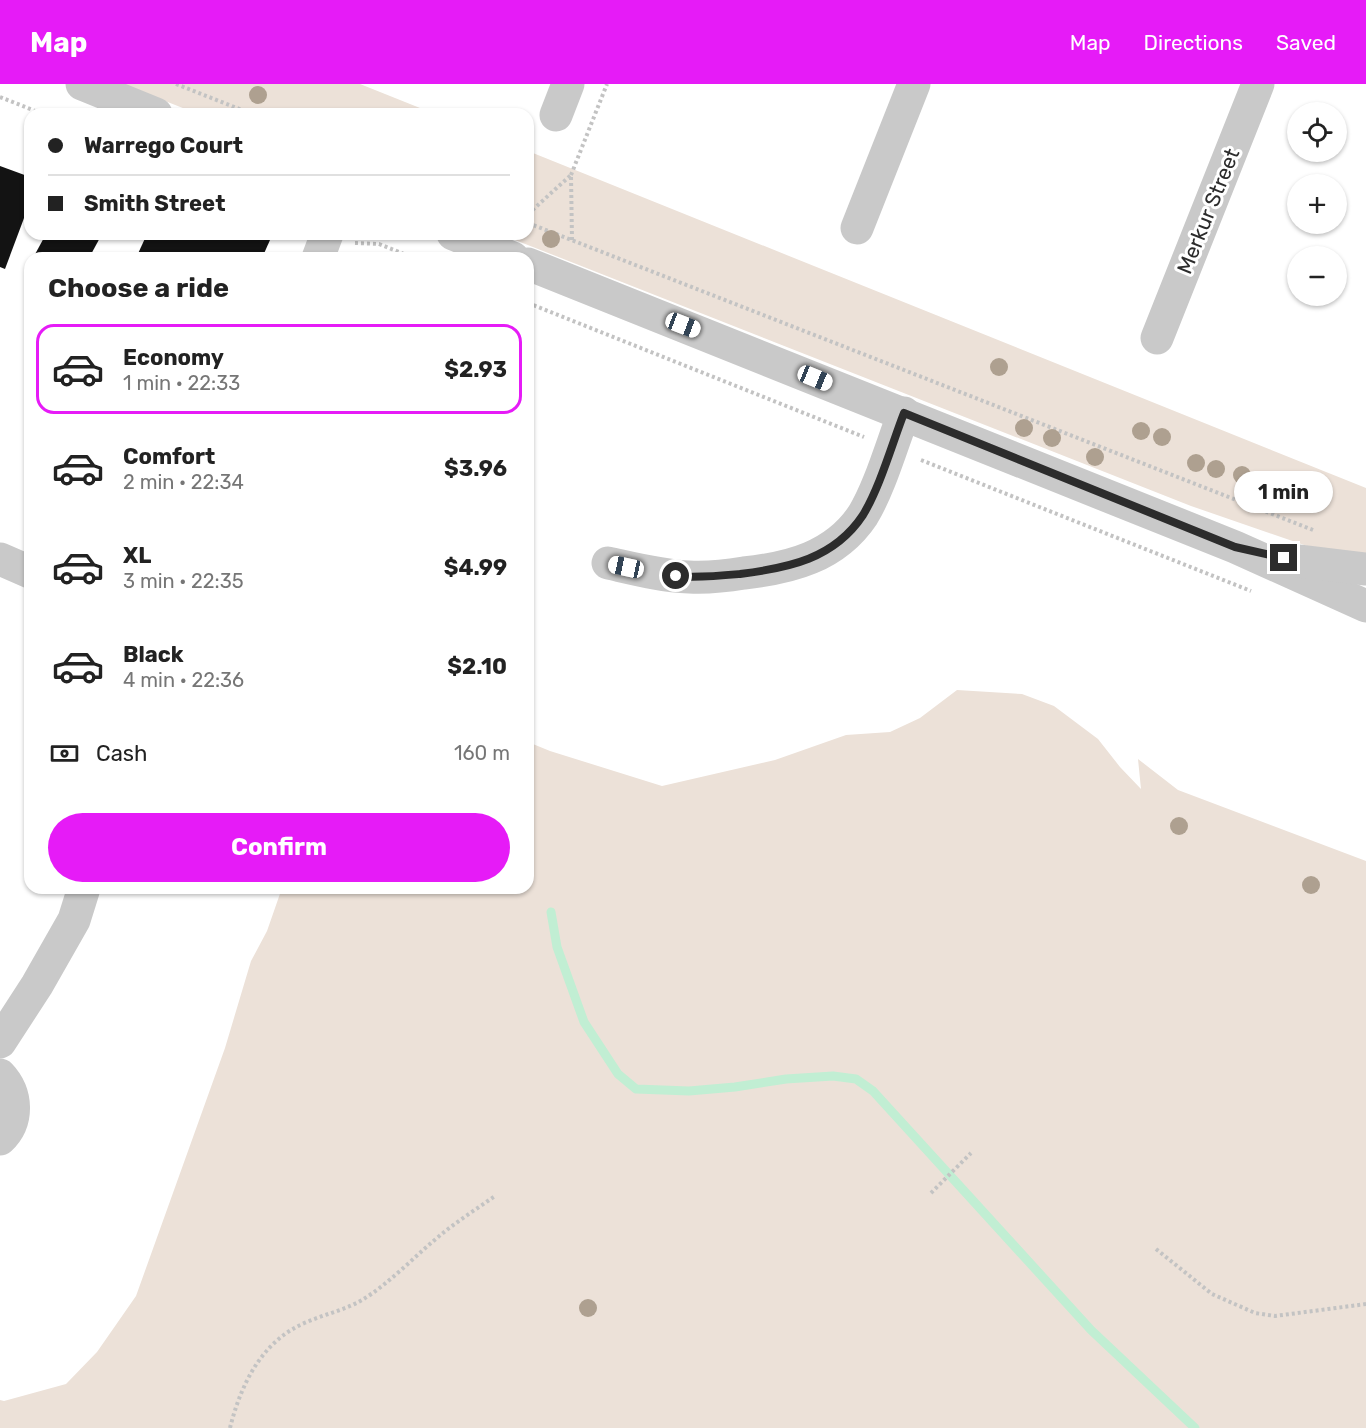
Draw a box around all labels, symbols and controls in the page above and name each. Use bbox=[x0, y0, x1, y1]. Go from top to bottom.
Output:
text: Map bbox=[30, 26, 87, 59]
text: Map bbox=[1070, 30, 1111, 55]
text: Directions bbox=[1144, 30, 1243, 55]
text: Saved bbox=[1276, 30, 1336, 55]
map controls bbox=[1287, 102, 1347, 306]
button: locate bbox=[1287, 102, 1347, 162]
text: Warrego Court bbox=[84, 132, 243, 159]
street label: Merkur Street bbox=[1171, 145, 1245, 277]
button: + bbox=[1287, 174, 1347, 234]
text: Smith Street bbox=[84, 190, 225, 217]
button: − bbox=[1287, 246, 1347, 306]
text: Choose a ride bbox=[48, 272, 229, 304]
car bbox=[663, 310, 703, 340]
icon: car bbox=[51, 342, 105, 396]
text: Economy bbox=[123, 344, 224, 371]
text: $2.93 bbox=[444, 356, 507, 383]
car bbox=[795, 363, 835, 393]
text: 1 min · 22:33 bbox=[123, 371, 240, 395]
icon: car bbox=[51, 441, 105, 495]
text: Comfort bbox=[123, 443, 215, 470]
text: $3.96 bbox=[444, 455, 507, 482]
text: 2 min · 22:34 bbox=[123, 470, 244, 494]
callout: 1 min bbox=[1234, 471, 1334, 513]
text: 1 min bbox=[1258, 480, 1309, 504]
icon: car bbox=[51, 540, 105, 594]
text: XL bbox=[123, 542, 151, 569]
route end bbox=[1270, 544, 1297, 571]
text: $4.99 bbox=[444, 554, 507, 581]
car bbox=[607, 554, 645, 580]
route start bbox=[662, 562, 689, 589]
text: 3 min · 22:35 bbox=[123, 569, 244, 593]
icon: car bbox=[51, 639, 105, 693]
text: Black bbox=[123, 641, 184, 668]
text: $2.10 bbox=[447, 653, 507, 680]
text: 4 min · 22:36 bbox=[123, 668, 244, 692]
icon: cash bbox=[48, 737, 81, 770]
text: Cash bbox=[96, 740, 147, 767]
text: 160 m bbox=[454, 741, 510, 765]
button: Confirm bbox=[48, 813, 510, 882]

